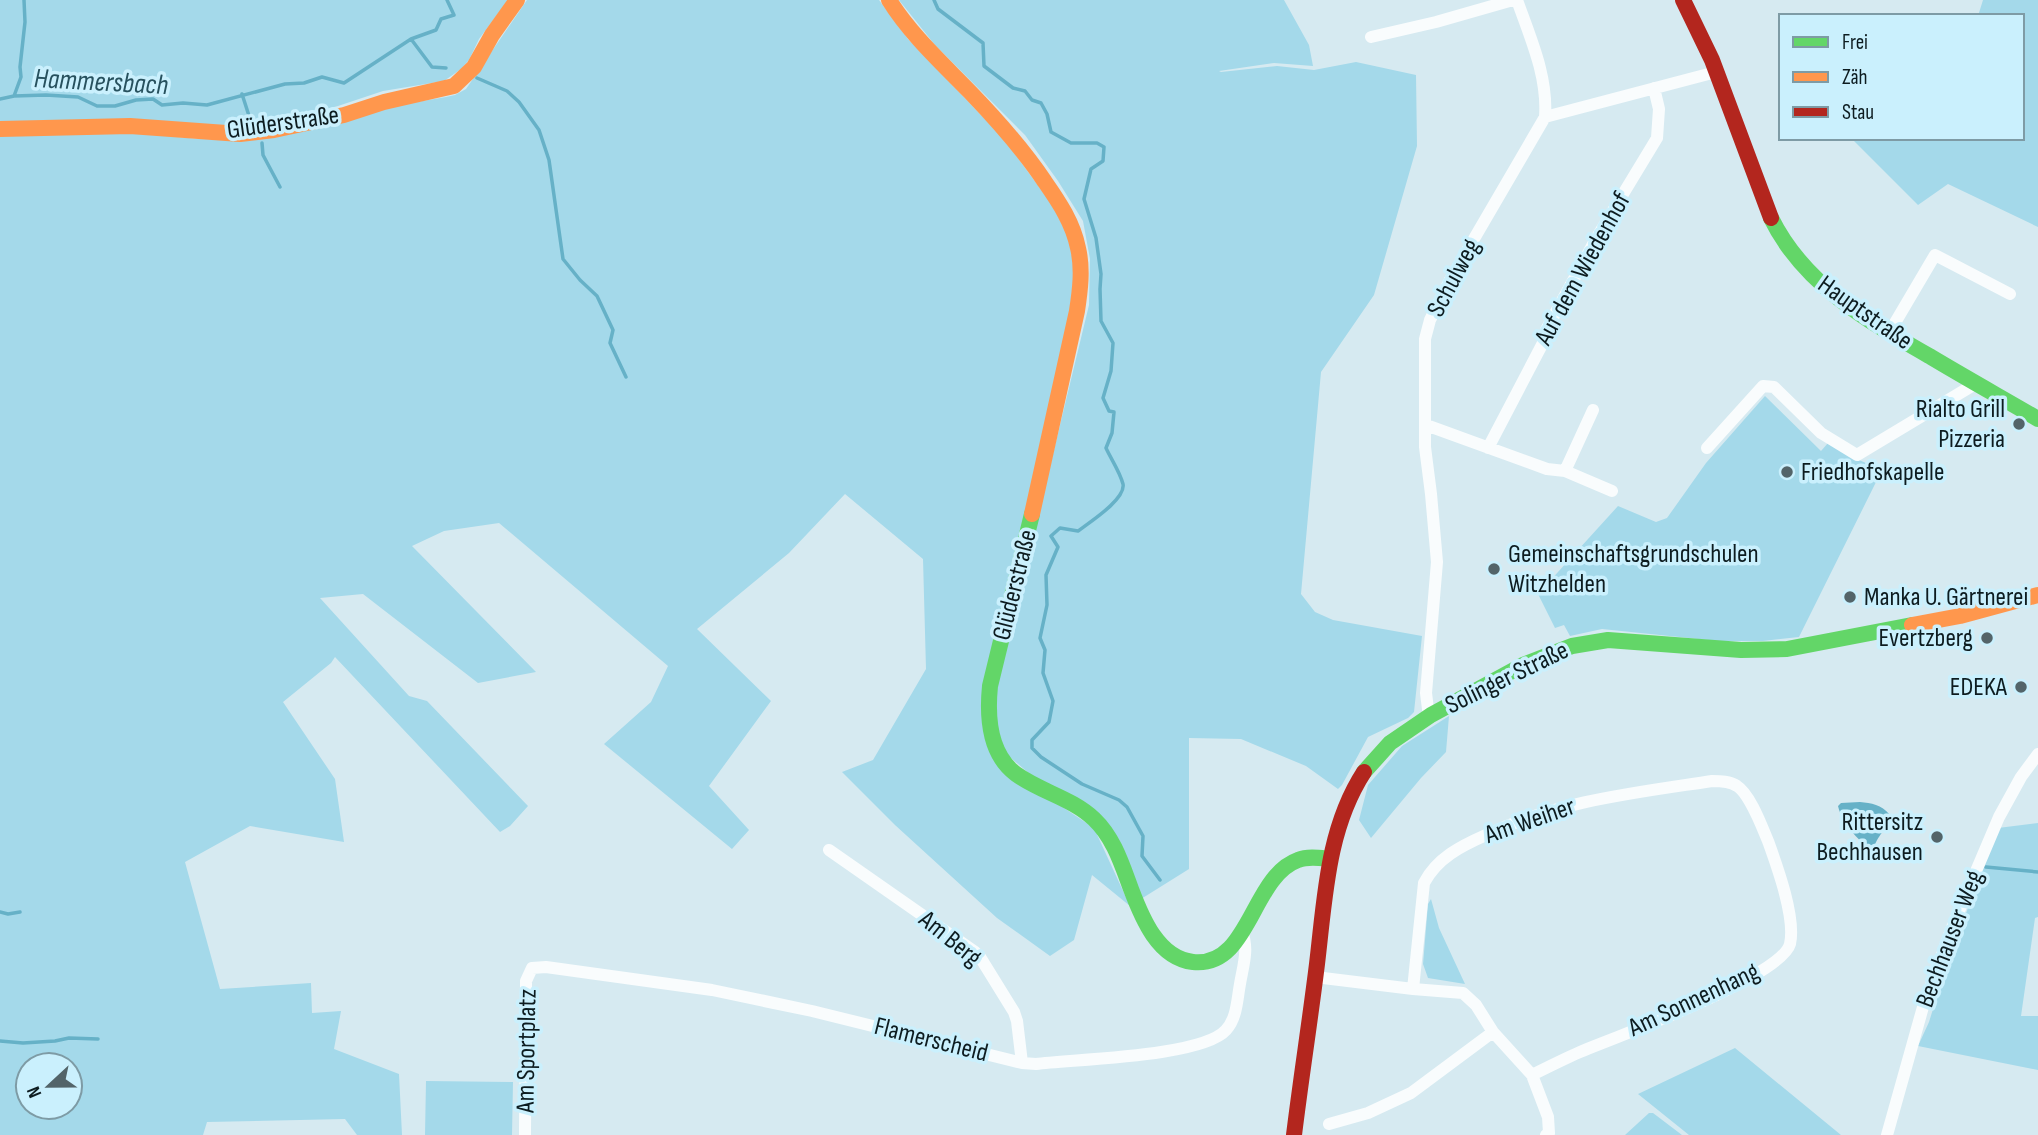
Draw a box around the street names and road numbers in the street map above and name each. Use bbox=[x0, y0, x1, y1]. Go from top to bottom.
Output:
street label: Glüderstraße bbox=[225, 100, 341, 146]
street label: Auf dem Wiedenhof bbox=[1528, 187, 1638, 352]
street label: Schulweg bbox=[1421, 234, 1487, 322]
street label: Hauptstraße bbox=[1812, 269, 1918, 357]
street label: Glüderstraße bbox=[986, 527, 1044, 643]
street label: Solinger Straße bbox=[1440, 635, 1574, 721]
street label: Am Weiher bbox=[1480, 791, 1580, 851]
street label: Bechhauser Weg bbox=[1910, 866, 1990, 1012]
street label: Am Berg bbox=[912, 904, 988, 974]
street label: Am Sonnenhang bbox=[1623, 956, 1764, 1044]
street label: Am Sportplatz bbox=[510, 989, 544, 1114]
street label: Flamerscheid bbox=[871, 1011, 991, 1069]

